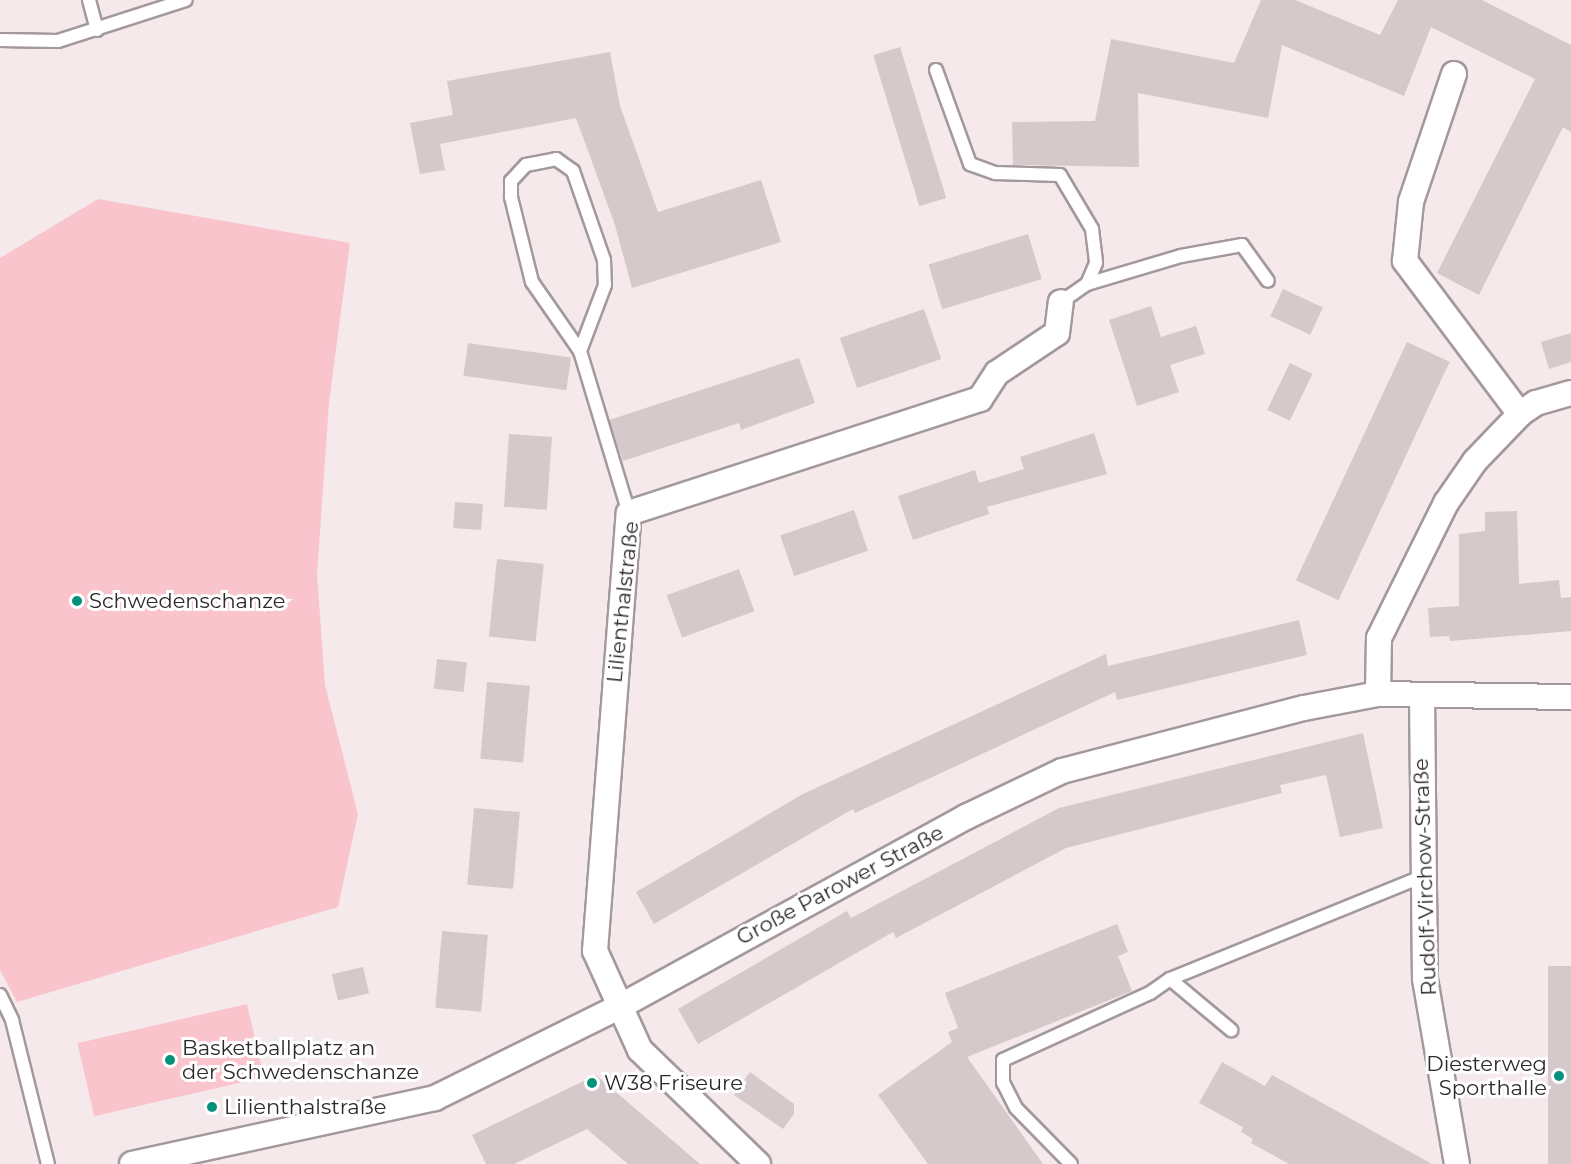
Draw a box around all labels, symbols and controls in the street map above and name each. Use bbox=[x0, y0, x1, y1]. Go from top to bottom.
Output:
street label: Lilienthalstraße bbox=[602, 520, 644, 684]
place label: Schwedenschanze bbox=[89, 588, 285, 614]
marker: Schwedenschanze bbox=[70, 594, 84, 608]
street label: Rudolf-Virchow-Straße bbox=[1408, 758, 1442, 996]
street label: Große Parower Straße bbox=[732, 820, 948, 950]
place label: Basketballplatz an der Schwedenschanze bbox=[182, 1035, 419, 1085]
place label: Diesterweg Sporthalle bbox=[1426, 1051, 1547, 1101]
marker: Basketballplatz an der Schwedenschanze bbox=[163, 1053, 177, 1067]
marker: Diesterweg Sporthalle bbox=[1552, 1069, 1566, 1083]
place label: W38 Friseure bbox=[604, 1070, 743, 1096]
marker: W38 Friseure bbox=[585, 1076, 599, 1090]
place label: Lilienthalstraße bbox=[224, 1094, 386, 1120]
marker: Lilienthalstraße bbox=[205, 1100, 219, 1114]

